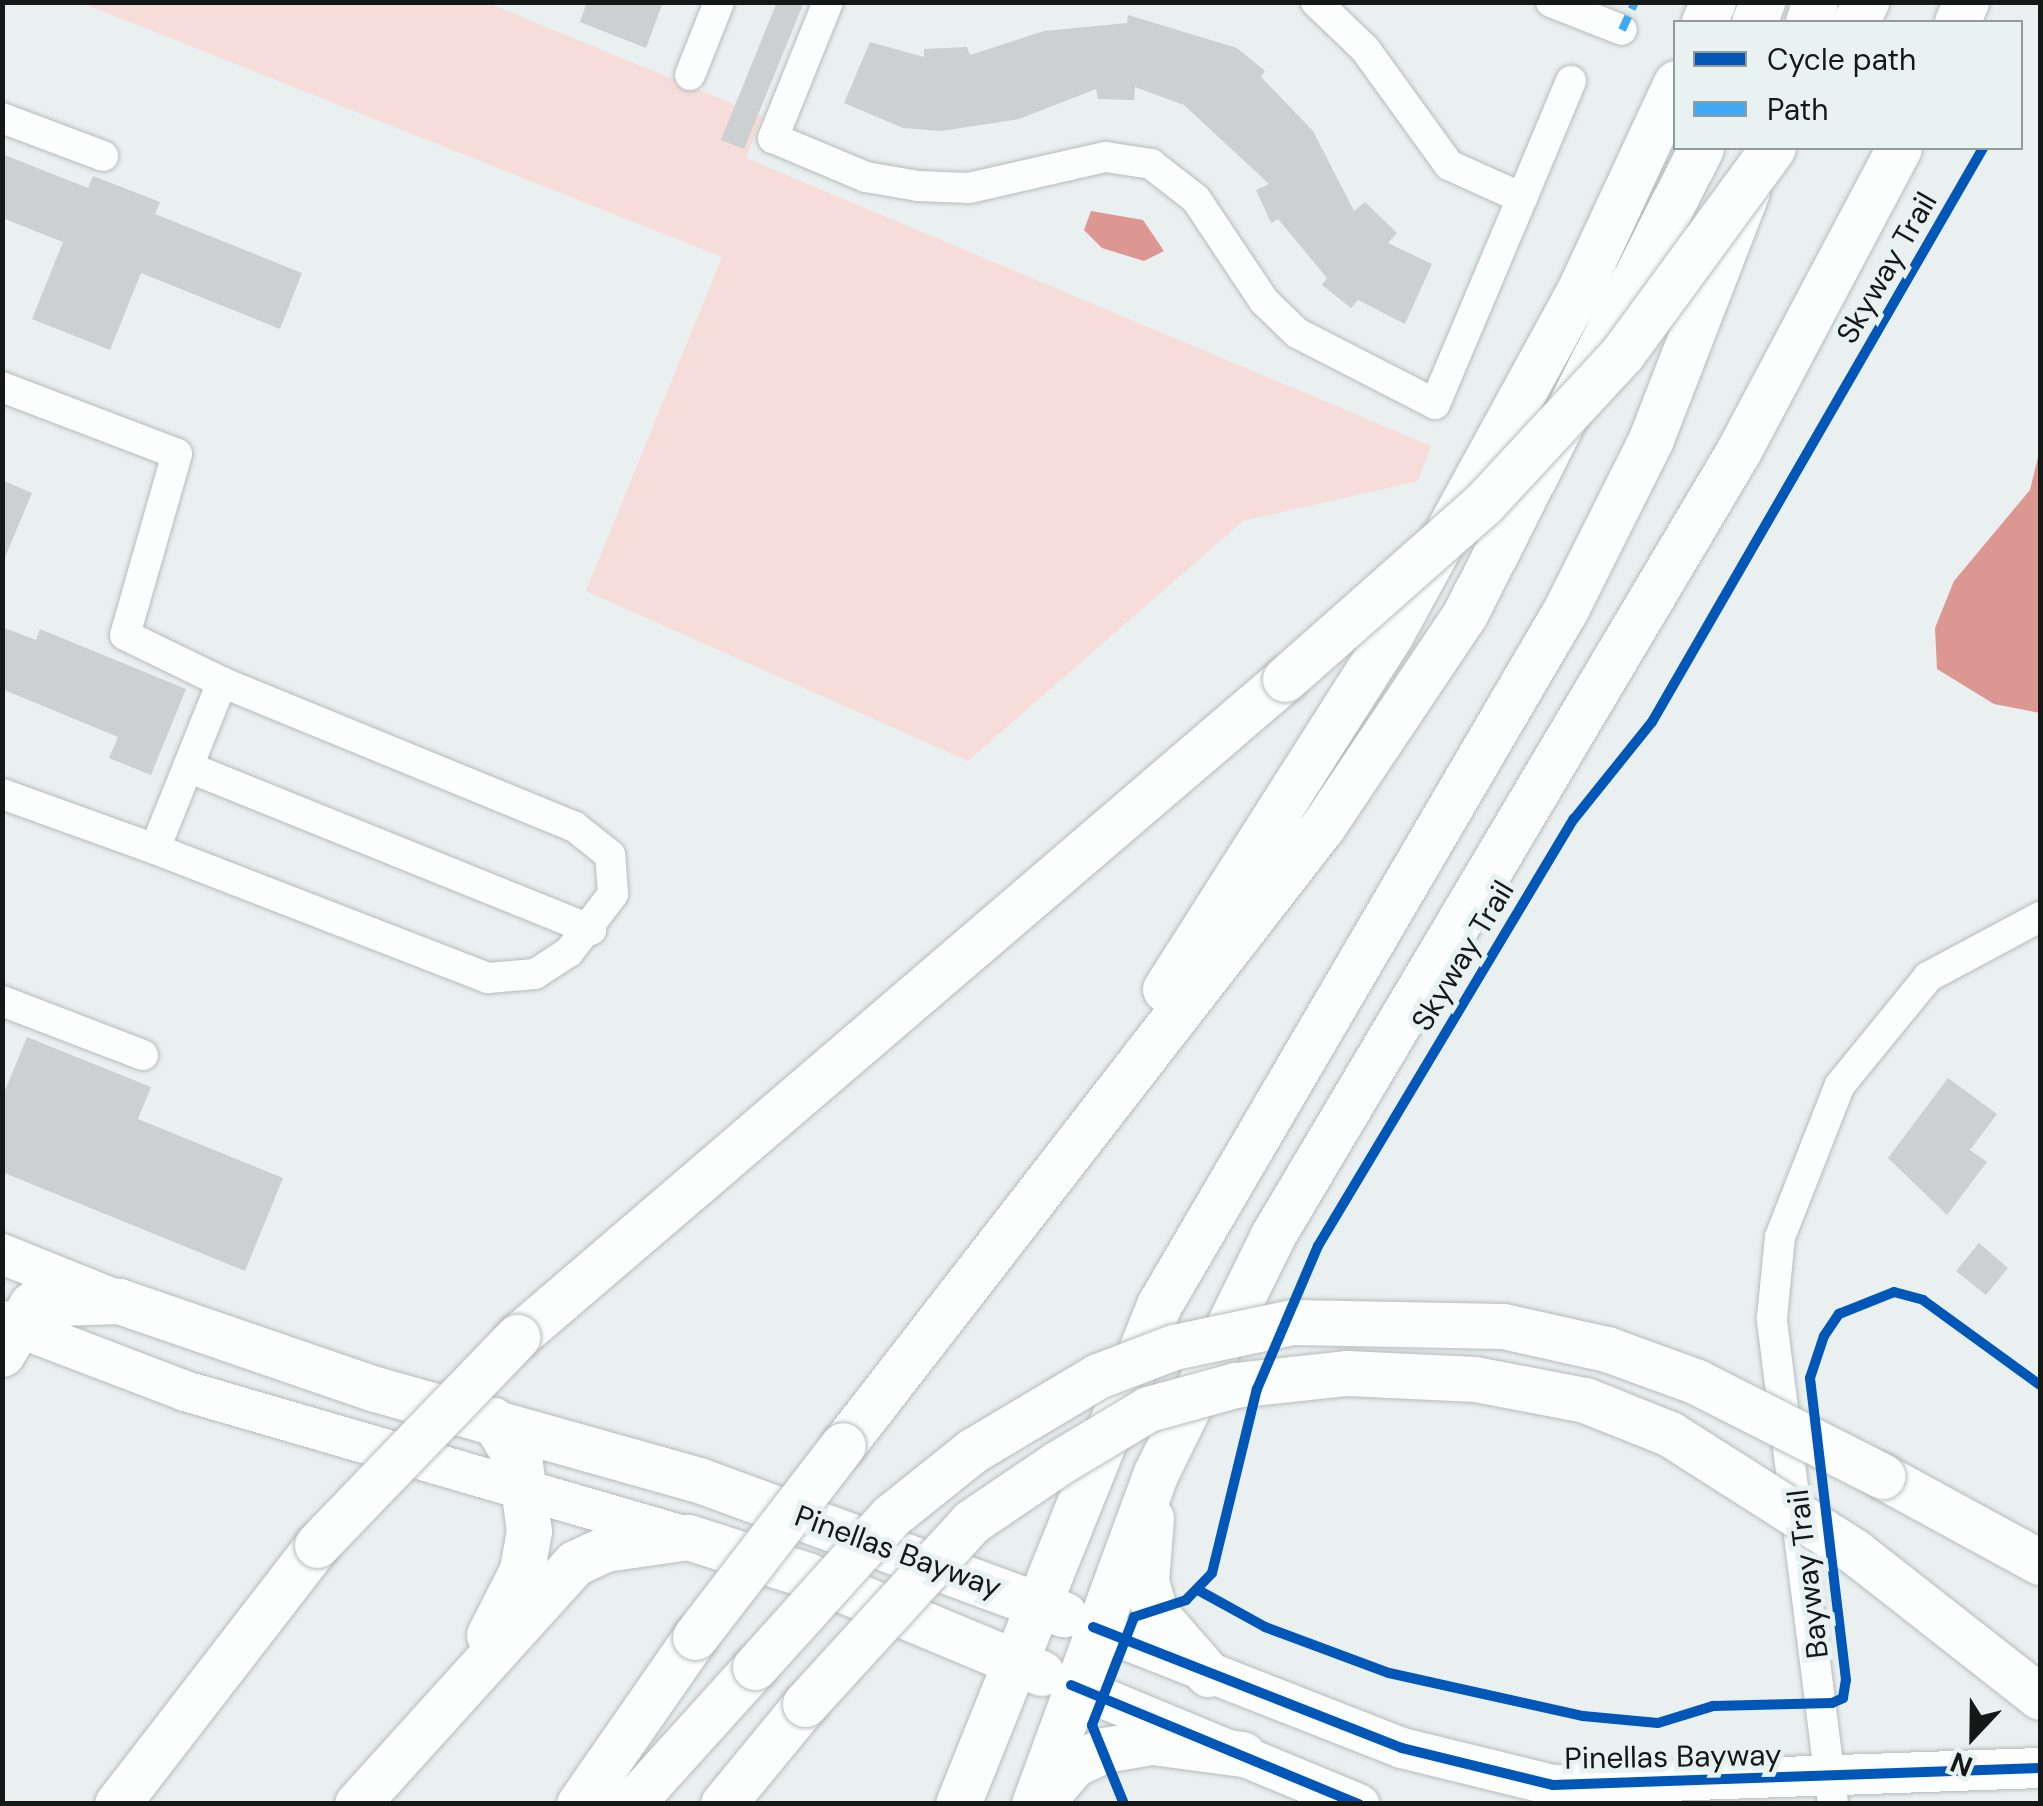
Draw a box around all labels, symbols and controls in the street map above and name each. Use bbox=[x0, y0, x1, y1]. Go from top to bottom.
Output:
legend bbox=[1673, 20, 2023, 150]
text: Cycle path bbox=[1767, 40, 1916, 79]
text: Path bbox=[1767, 90, 1829, 129]
street label: Skyway Trail bbox=[1829, 186, 1945, 350]
street label: Skyway Trail bbox=[1404, 875, 1522, 1037]
street label: Bayway Trail bbox=[1780, 1487, 1836, 1661]
street label: Pinellas Bayway bbox=[790, 1498, 1006, 1606]
north arrow bbox=[1923, 1686, 2023, 1786]
street label: Pinellas Bayway bbox=[1564, 1737, 1782, 1777]
text: N bbox=[1945, 1743, 1978, 1785]

